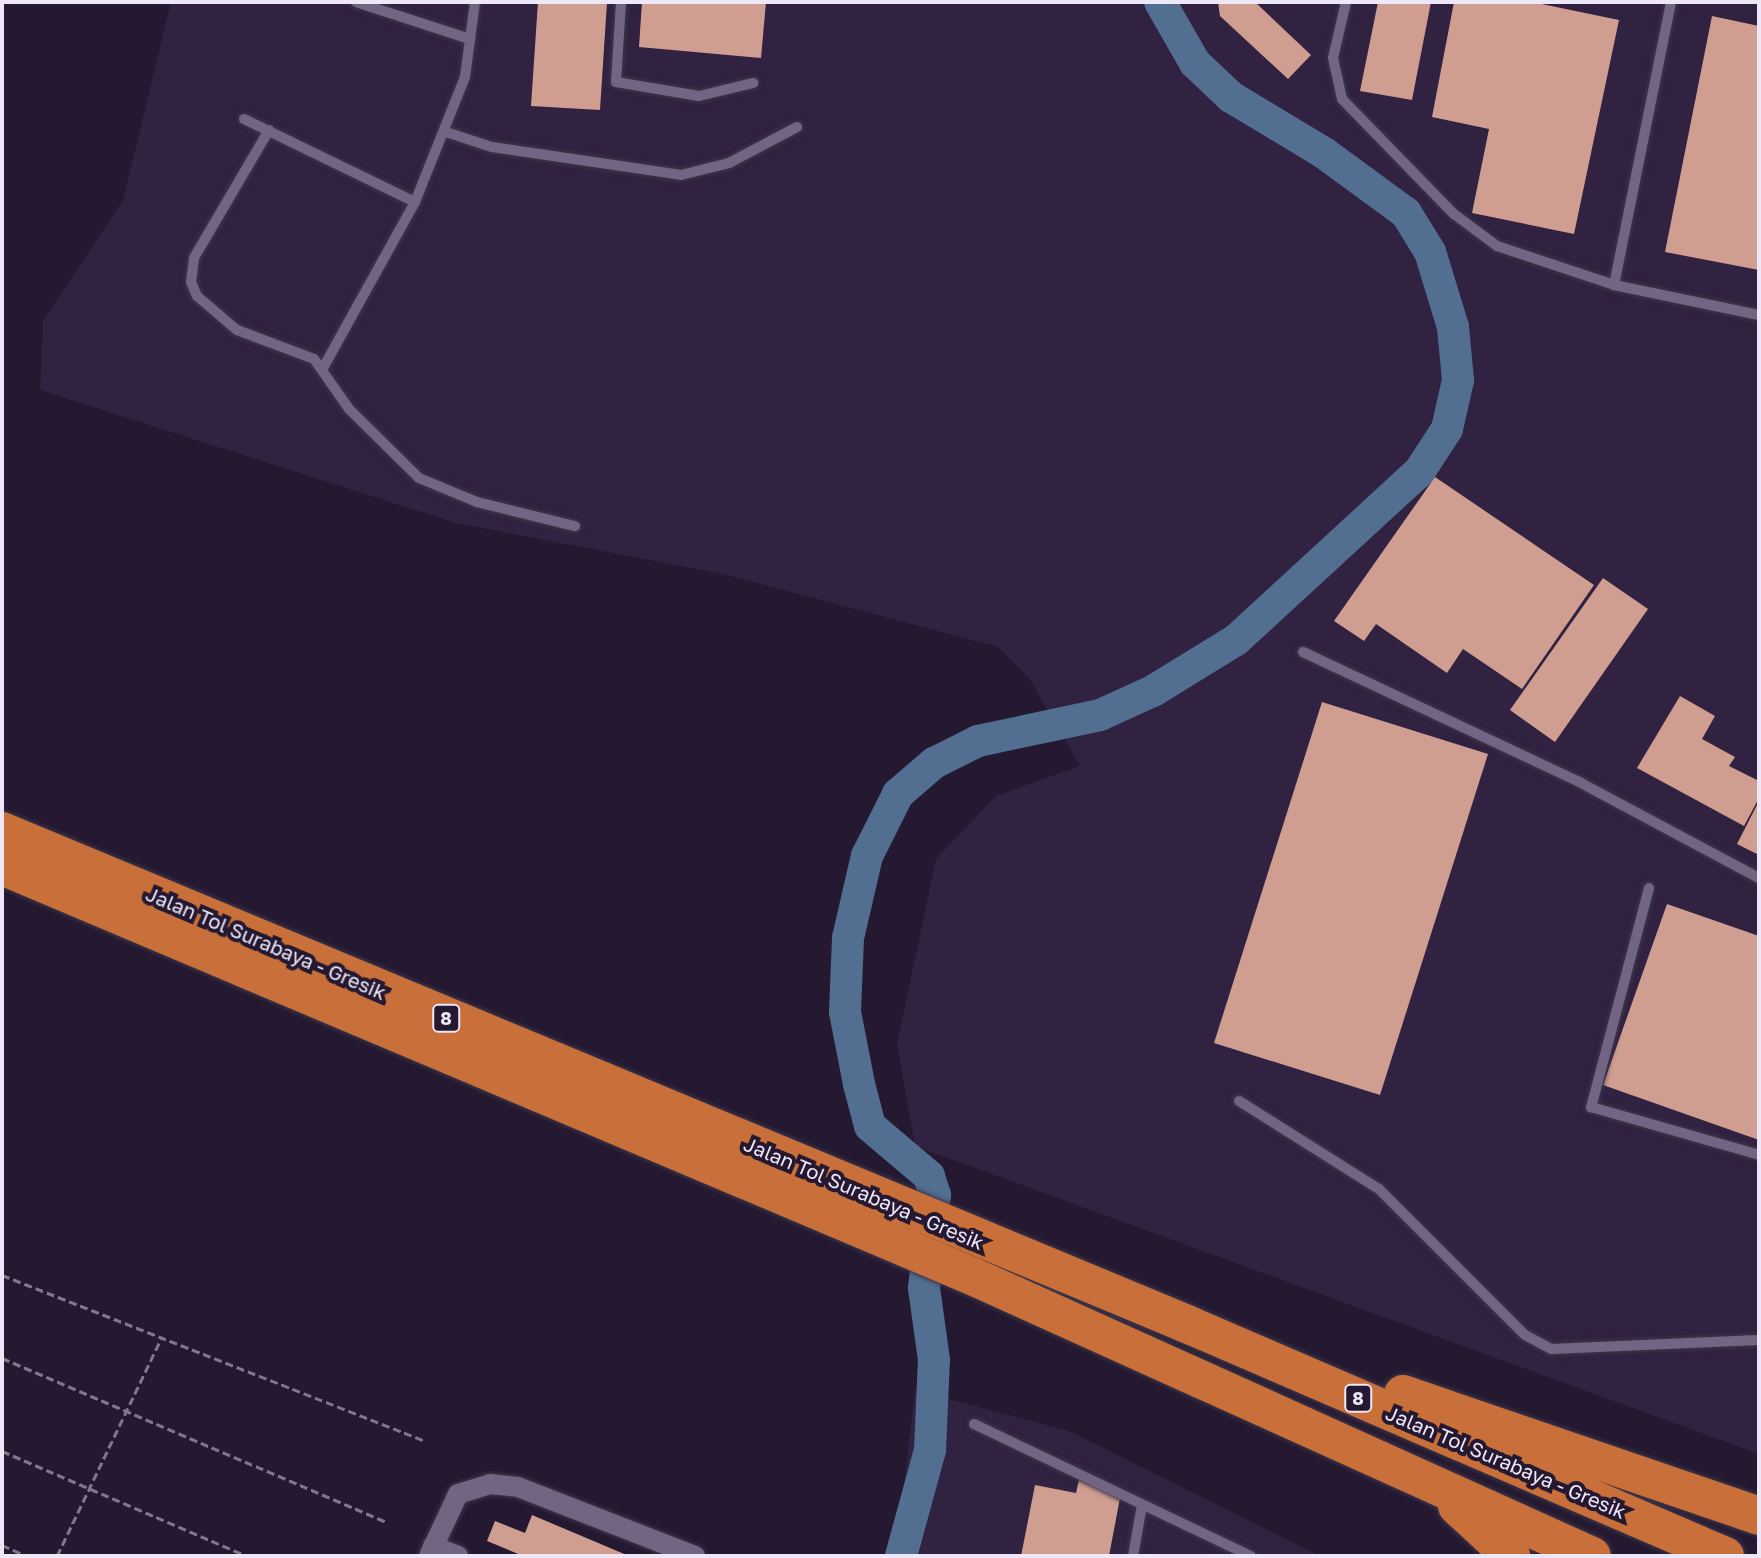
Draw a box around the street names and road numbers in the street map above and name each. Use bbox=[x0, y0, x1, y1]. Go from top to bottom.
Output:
street label: Jalan Tol Surabaya - Gresik bbox=[142, 881, 390, 1005]
road number: 8 bbox=[432, 1004, 460, 1032]
street label: Jalan Tol Surabaya - Gresik bbox=[740, 1131, 988, 1255]
road number: 8 bbox=[1344, 1384, 1372, 1412]
street label: Jalan Tol Surabaya - Gresik bbox=[1382, 1400, 1630, 1524]

